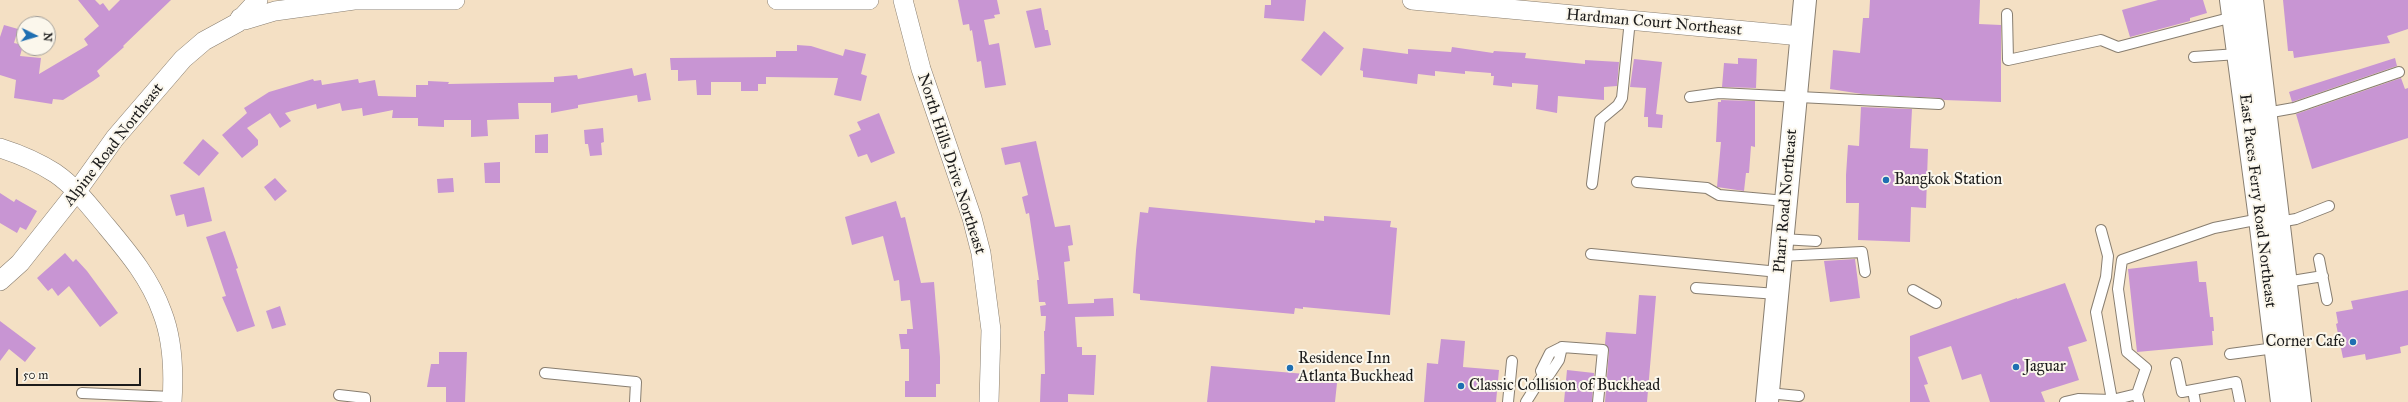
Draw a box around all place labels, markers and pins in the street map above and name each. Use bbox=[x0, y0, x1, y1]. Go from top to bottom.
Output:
place label: Bangkok Station bbox=[1894, 170, 2002, 190]
marker: Bangkok Station bbox=[1881, 175, 1891, 185]
place label: Corner Cafe bbox=[2266, 332, 2345, 352]
marker: Corner Cafe bbox=[2348, 337, 2358, 347]
place label: Residence Inn Atlanta Buckhead bbox=[1298, 349, 1413, 387]
place label: Jaguar bbox=[2024, 357, 2066, 377]
marker: Jaguar bbox=[2011, 362, 2021, 372]
marker: Residence Inn Atlanta Buckhead bbox=[1285, 363, 1295, 373]
place label: Classic Collision of Buckhead bbox=[1469, 376, 1660, 396]
marker: Classic Collision of Buckhead bbox=[1456, 381, 1466, 391]

